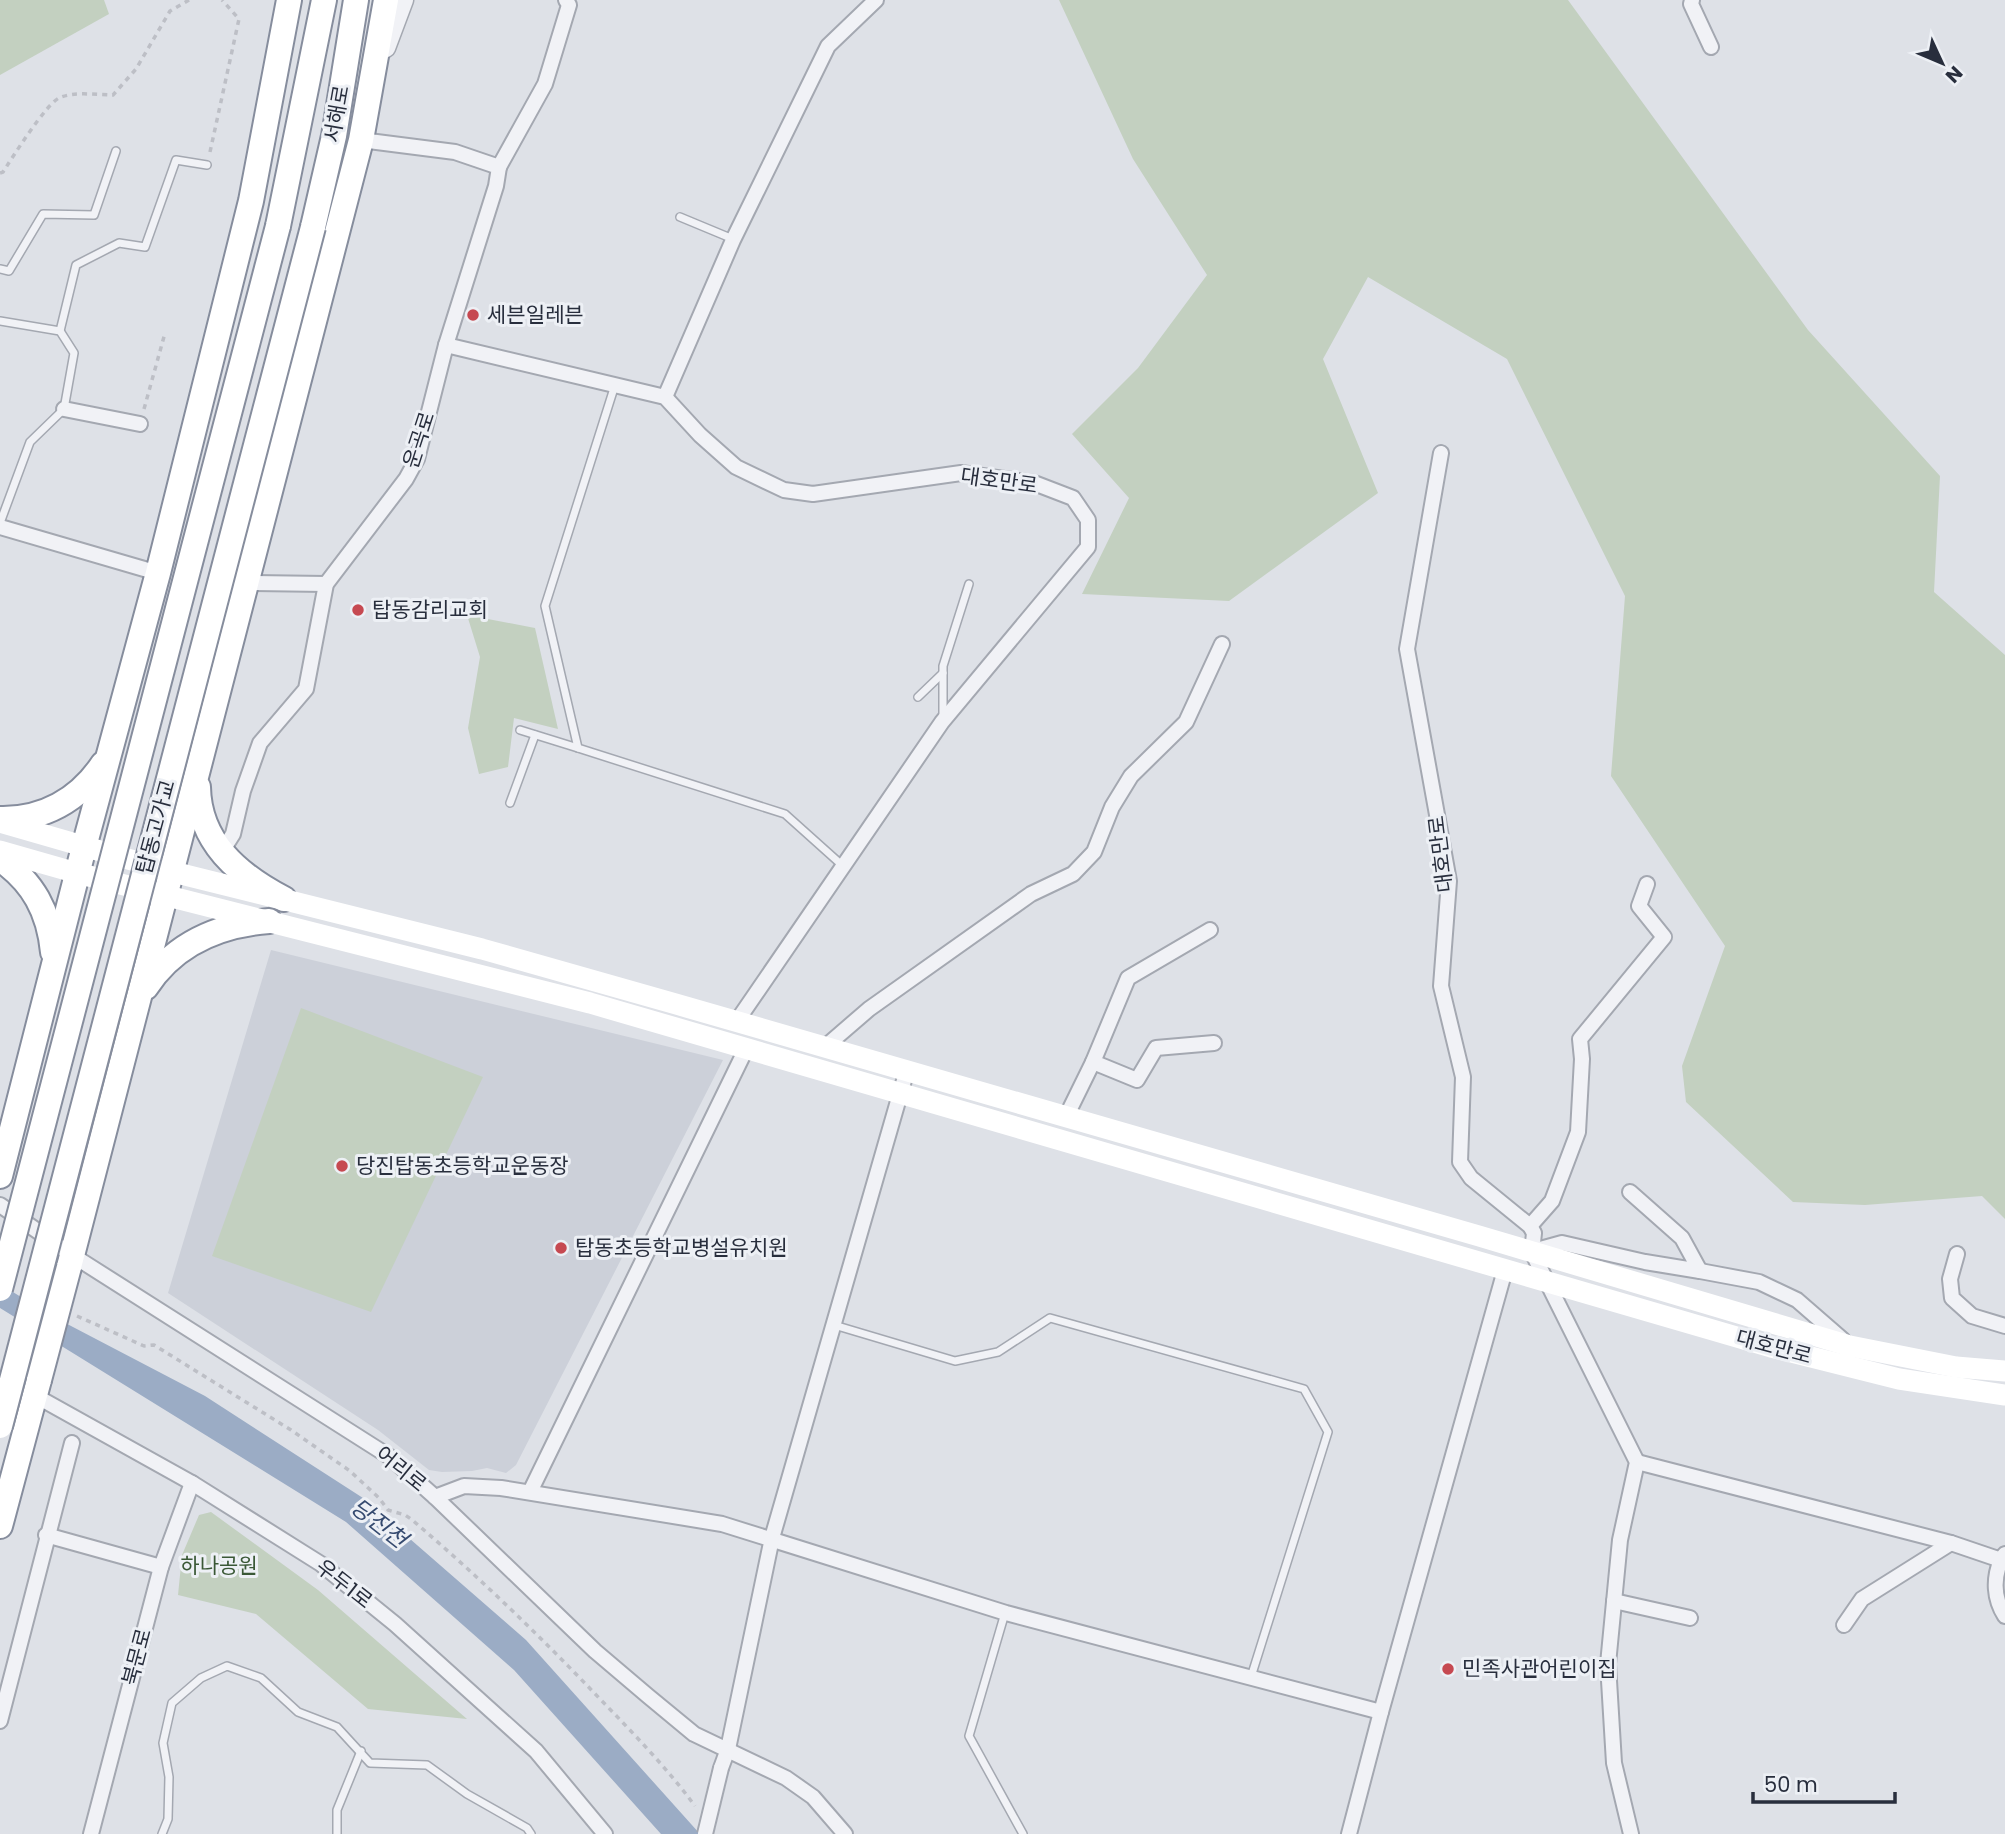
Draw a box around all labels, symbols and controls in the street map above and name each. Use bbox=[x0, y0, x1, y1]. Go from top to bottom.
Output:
north arrow bbox=[1907, 28, 1977, 98]
text: N bbox=[1939, 60, 1969, 89]
street label: 서해로 bbox=[317, 83, 356, 145]
place label: 세븐일레븐 bbox=[487, 300, 584, 329]
marker: 세븐일레븐 bbox=[465, 307, 481, 323]
street label: 운곡로 bbox=[396, 408, 441, 472]
street label: 대호만로 bbox=[959, 461, 1039, 500]
place label: 탑동감리교회 bbox=[372, 595, 488, 624]
marker: 탑동감리교회 bbox=[350, 602, 366, 618]
street label: 탑동고가교 bbox=[129, 776, 182, 877]
street label: 대호만로 bbox=[1421, 814, 1460, 894]
place label: 당진탑동초등학교운동장 bbox=[356, 1151, 569, 1180]
marker: 당진탑동초등학교운동장 bbox=[334, 1158, 350, 1174]
place label: 탑동초등학교병설유치원 bbox=[575, 1233, 788, 1262]
marker: 탑동초등학교병설유치원 bbox=[553, 1240, 569, 1256]
street label: 대호만로 bbox=[1733, 1323, 1815, 1371]
street label: 어리로 bbox=[370, 1439, 433, 1498]
water label: 당진천 bbox=[344, 1491, 416, 1557]
park label: 하나공원 bbox=[180, 1551, 258, 1580]
street label: 우두1로 bbox=[310, 1552, 379, 1615]
street label: 북문로 bbox=[115, 1625, 158, 1689]
place label: 민족사관어린이집 bbox=[1462, 1654, 1617, 1683]
marker: 민족사관어린이집 bbox=[1440, 1661, 1456, 1677]
scale bar bbox=[1753, 1760, 1895, 1804]
text: 50 m bbox=[1764, 1770, 1818, 1799]

